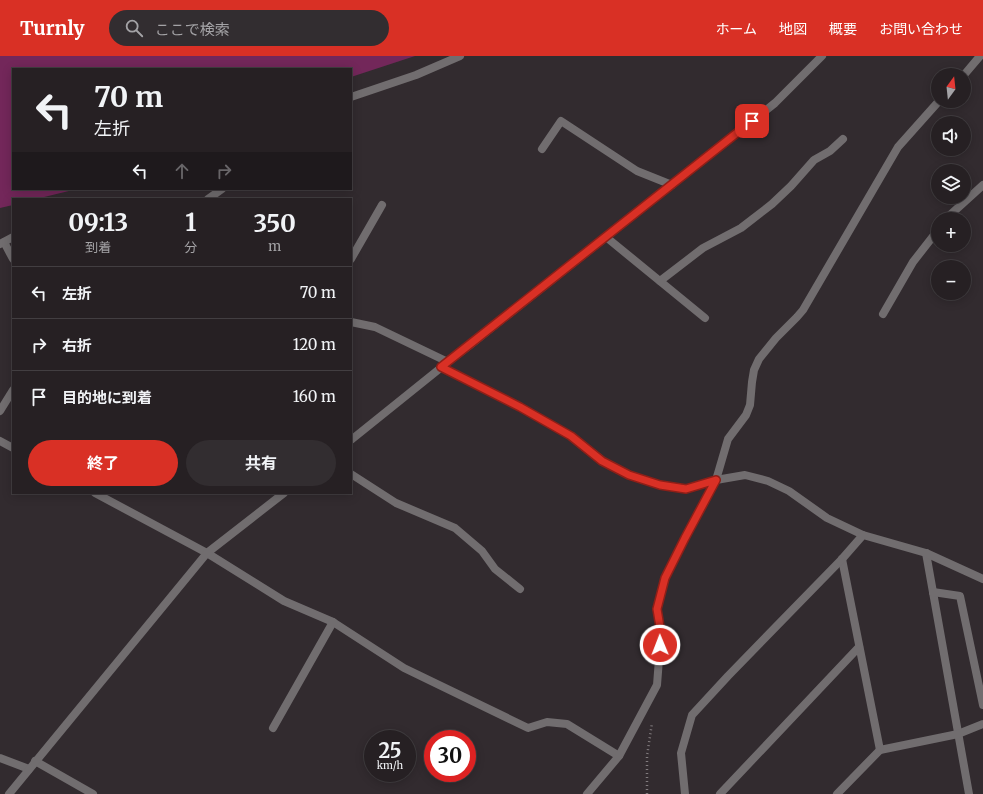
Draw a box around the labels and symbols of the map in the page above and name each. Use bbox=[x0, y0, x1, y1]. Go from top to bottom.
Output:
north arrow bbox=[931, 68, 971, 108]
pin bbox=[735, 104, 769, 138]
position arrow bbox=[639, 624, 681, 666]
speed limit sign: 30 bbox=[424, 730, 476, 782]

